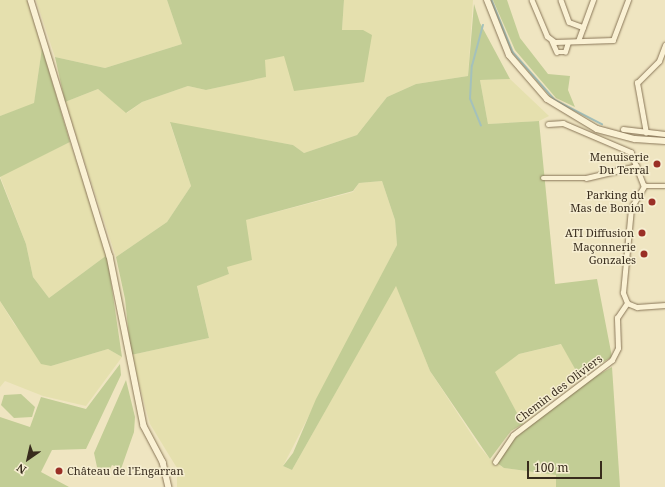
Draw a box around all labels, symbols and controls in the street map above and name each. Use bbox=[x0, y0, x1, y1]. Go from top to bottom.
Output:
place label: Menuiserie Du Terral bbox=[590, 151, 649, 177]
marker: Menuiserie Du Terral bbox=[652, 159, 662, 169]
place label: Parking du Mas de Boniol bbox=[570, 189, 644, 215]
marker: Parking du Mas de Boniol bbox=[647, 197, 657, 207]
place label: ATI Diffusion bbox=[565, 226, 634, 240]
marker: ATI Diffusion bbox=[637, 228, 647, 238]
place label: Maçonnerie Gonzales bbox=[573, 241, 636, 267]
marker: Maçonnerie Gonzales bbox=[639, 249, 649, 259]
street label: Chemin des Oliviers bbox=[513, 352, 605, 426]
north arrow bbox=[8, 439, 48, 479]
scale bar bbox=[529, 453, 604, 479]
text: 100 m bbox=[534, 459, 569, 476]
text: N bbox=[13, 461, 29, 478]
place label: Château de l'Engarran bbox=[67, 464, 184, 478]
marker: Château de l'Engarran bbox=[54, 466, 64, 476]

